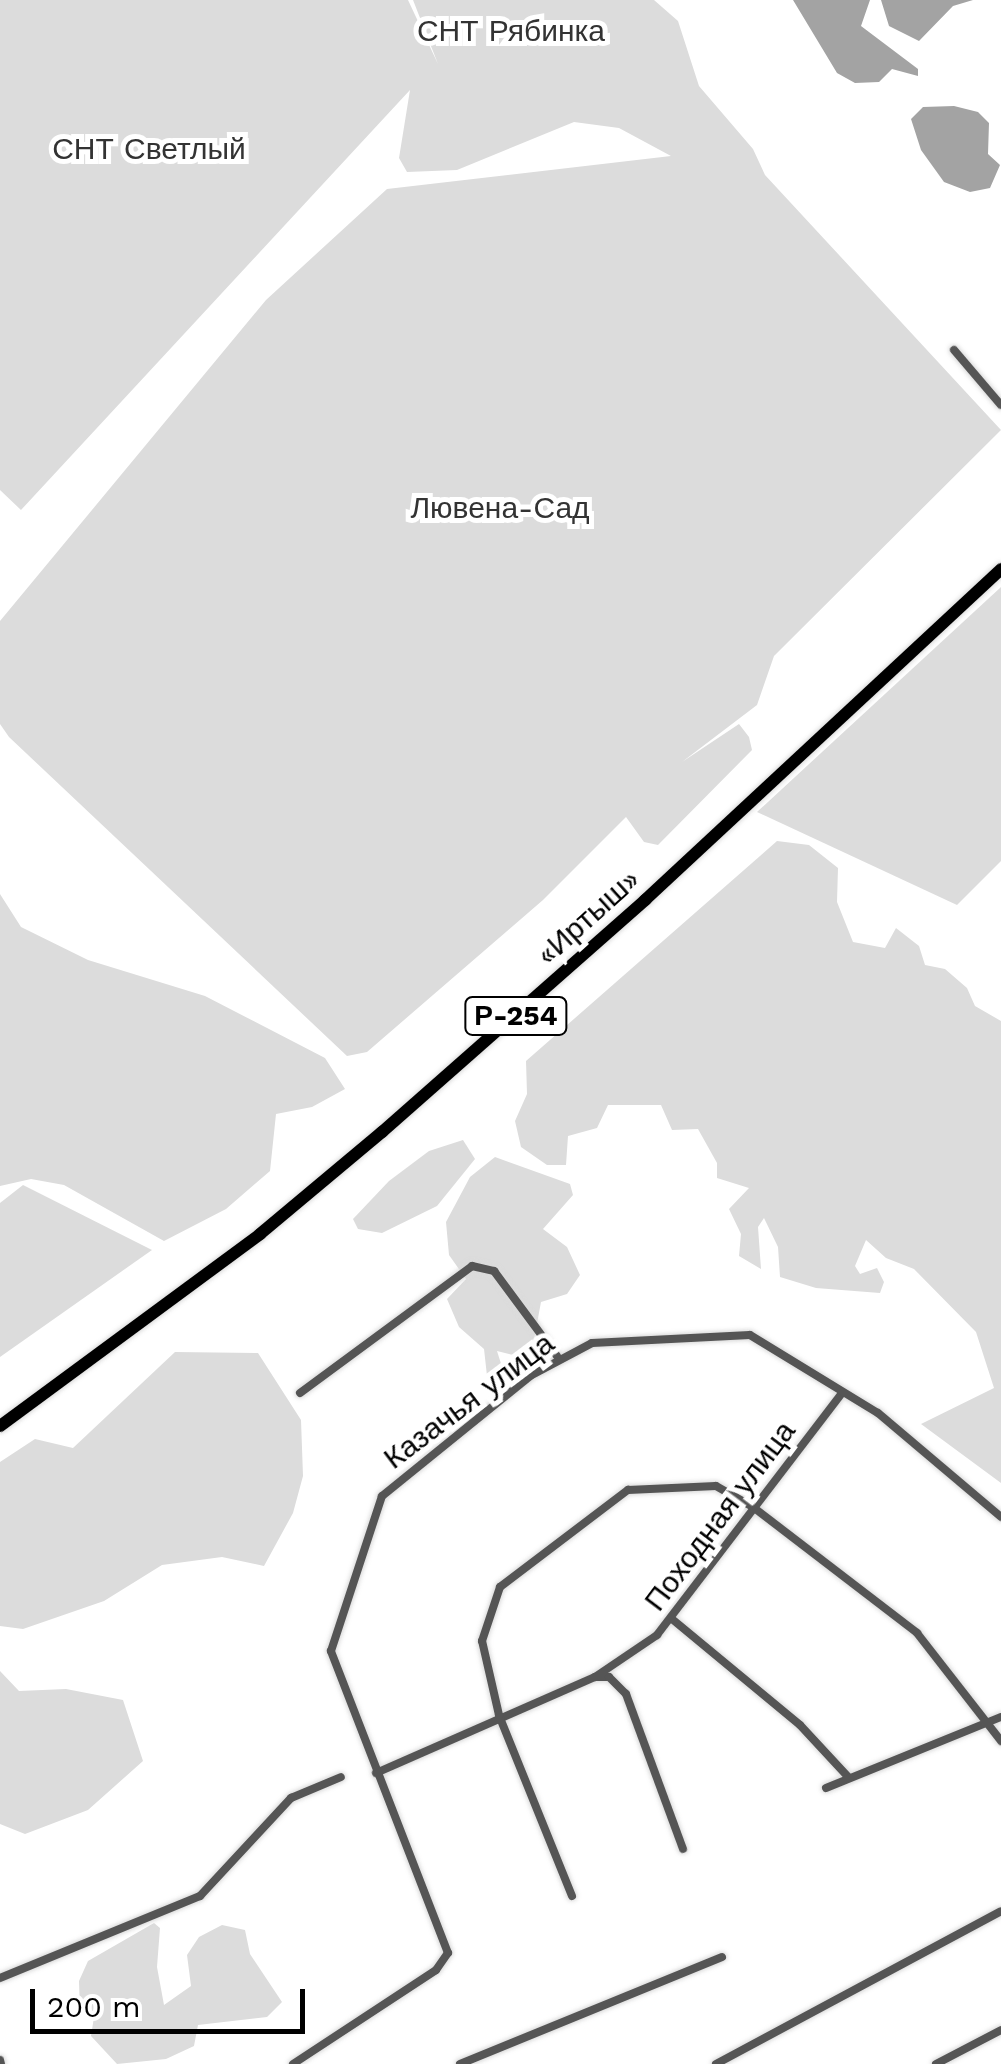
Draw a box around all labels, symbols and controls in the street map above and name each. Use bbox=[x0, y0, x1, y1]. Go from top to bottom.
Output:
park label: СНТ Рябинка bbox=[417, 13, 605, 49]
park label: СНТ Светлый bbox=[52, 131, 246, 167]
park label: Лювена-Сад bbox=[410, 490, 590, 526]
street label: «Иртыш» bbox=[529, 861, 647, 973]
road number: Р-254 bbox=[464, 993, 568, 1039]
street label: Казачья улица bbox=[377, 1325, 561, 1477]
street label: Походная улица bbox=[637, 1414, 803, 1618]
scale bar bbox=[35, 1969, 310, 2031]
text: 200 m bbox=[47, 1989, 141, 2024]

